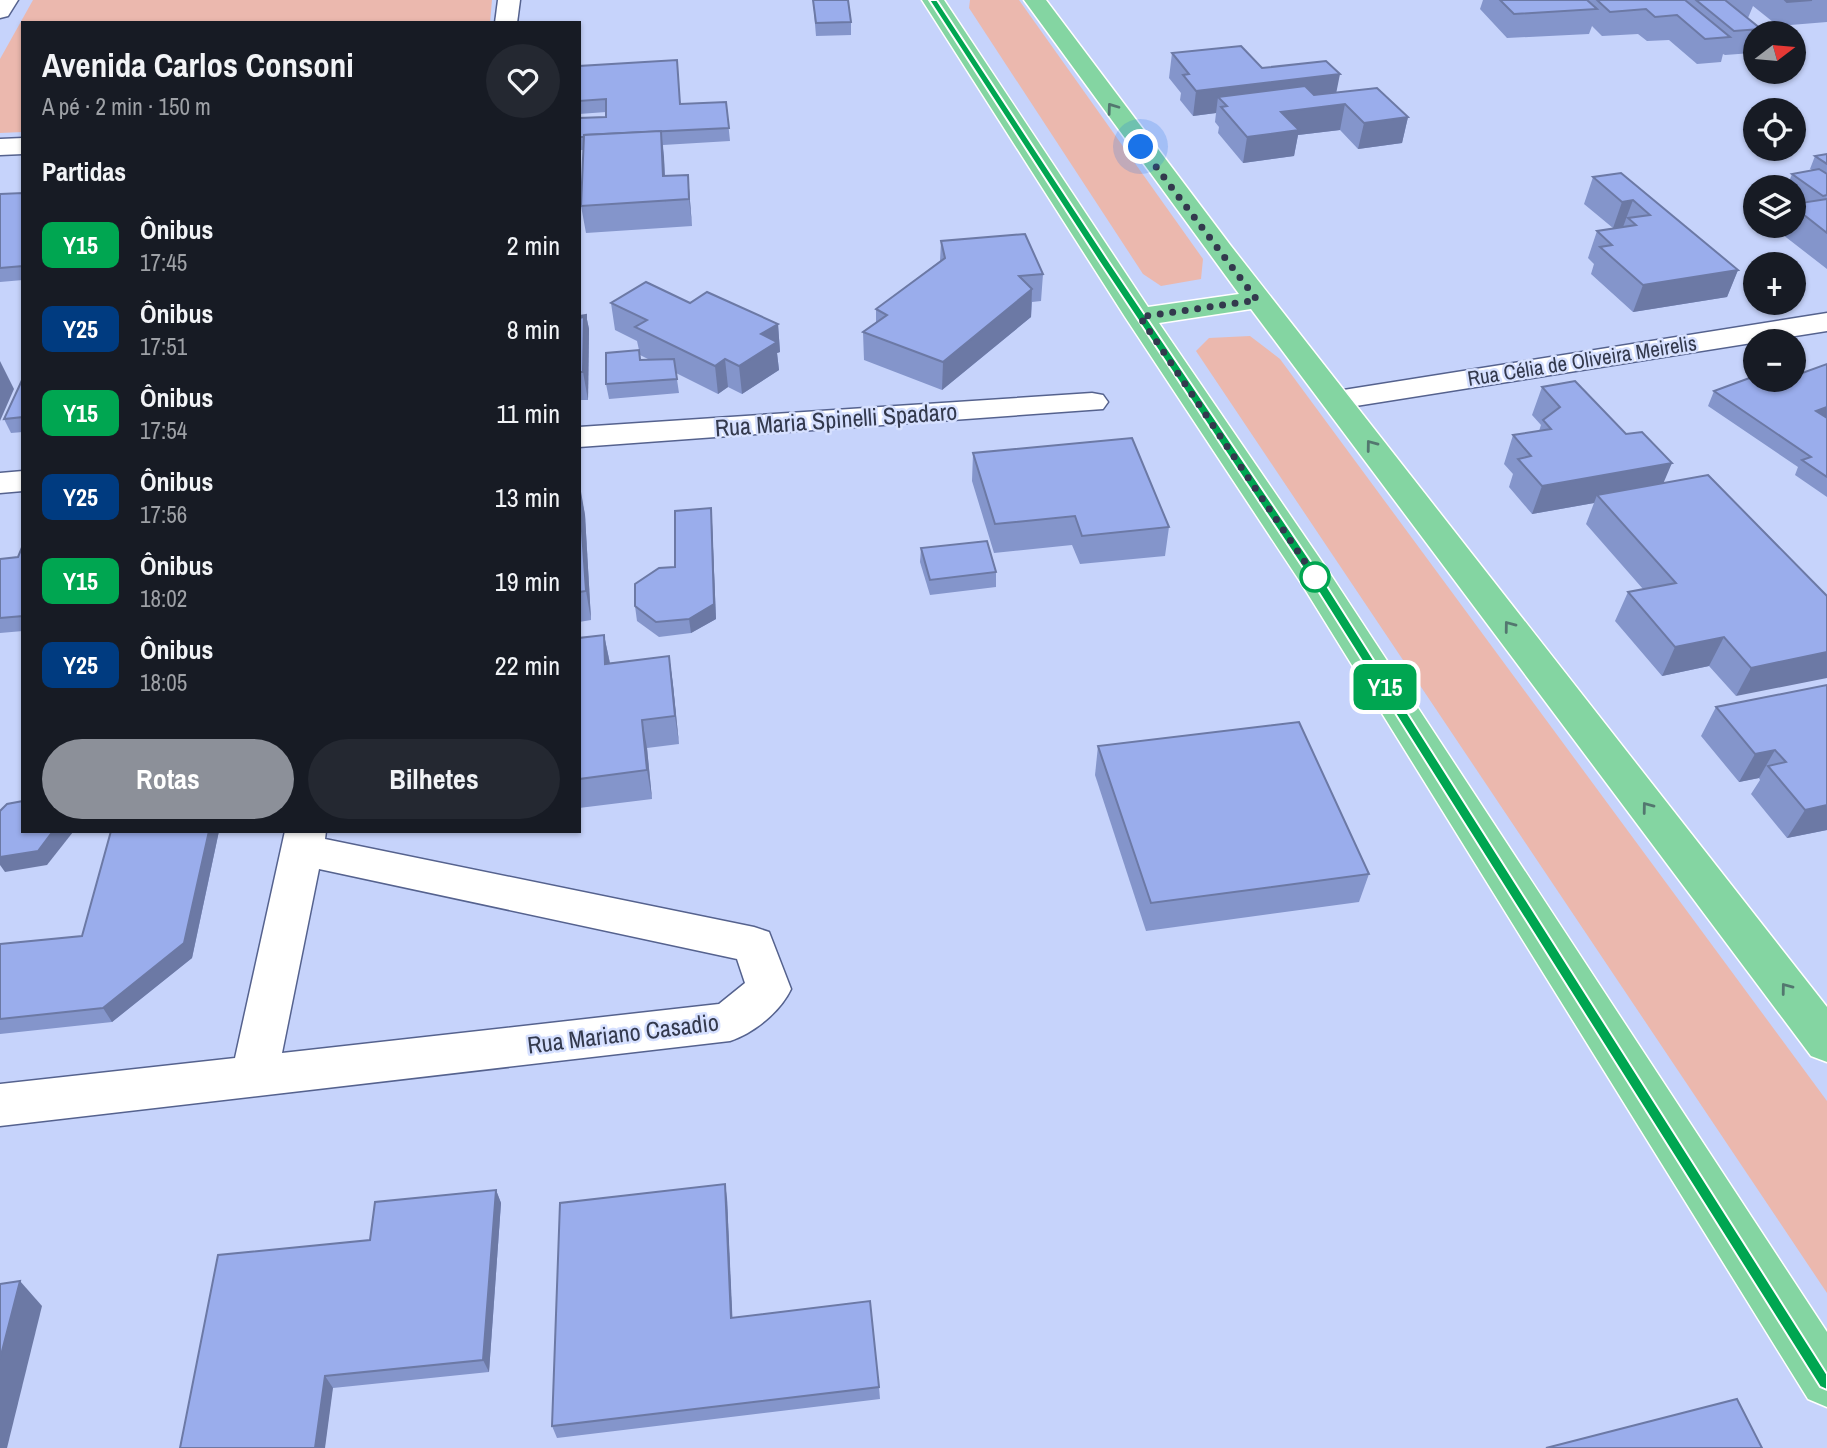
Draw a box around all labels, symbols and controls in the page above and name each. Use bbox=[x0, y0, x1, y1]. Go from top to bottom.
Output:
north arrow bbox=[1743, 21, 1806, 84]
map controls bbox=[1743, 21, 1806, 392]
text: Avenida Carlos Consoni bbox=[42, 43, 354, 87]
button: heart bbox=[486, 44, 560, 118]
text: A pé · 2 min · 150 m bbox=[42, 91, 211, 122]
button: locate bbox=[1743, 98, 1806, 161]
one-way arrow bbox=[1108, 103, 1121, 116]
your location bbox=[1123, 129, 1158, 164]
text: Partidas bbox=[42, 154, 126, 189]
button: layers bbox=[1743, 175, 1806, 238]
text: Ônibus bbox=[140, 212, 213, 247]
text: 2 min bbox=[507, 228, 560, 263]
text: Y15 bbox=[63, 229, 98, 261]
text: 17:45 bbox=[140, 247, 187, 278]
button: + bbox=[1743, 252, 1806, 315]
text: Ônibus bbox=[140, 296, 213, 331]
text: 8 min bbox=[507, 312, 560, 347]
text: Y25 bbox=[63, 313, 98, 345]
street label: Rua Célia de Oliveira Meirelis bbox=[1465, 328, 1699, 393]
button: − bbox=[1743, 329, 1806, 392]
text: 17:51 bbox=[140, 331, 187, 362]
text: Ônibus bbox=[140, 380, 213, 415]
street label: Rua Maria Spinelli Spadaro bbox=[714, 395, 958, 443]
text: 11 min bbox=[496, 396, 560, 431]
text: Y15 bbox=[63, 397, 98, 429]
text: 17:54 bbox=[140, 415, 187, 446]
one-way arrow bbox=[1367, 440, 1380, 453]
text: Ônibus bbox=[140, 464, 213, 499]
text: 13 min bbox=[495, 480, 560, 515]
text: Y25 bbox=[63, 481, 98, 513]
text: 17:56 bbox=[140, 499, 187, 530]
text: Ônibus bbox=[140, 548, 213, 583]
unlabelled marker bbox=[1300, 562, 1330, 592]
text: 19 min bbox=[495, 564, 560, 599]
text: Y15 bbox=[63, 565, 98, 597]
text: 18:02 bbox=[140, 583, 187, 614]
one-way arrow bbox=[1505, 621, 1518, 634]
text: Ônibus bbox=[140, 632, 213, 667]
text: 22 min bbox=[495, 648, 560, 683]
text: Y25 bbox=[63, 649, 98, 681]
line badge: Y15 bbox=[1345, 664, 1425, 710]
text: 18:05 bbox=[140, 667, 187, 698]
text: Y15 bbox=[1367, 671, 1403, 703]
button: Rotas bbox=[42, 739, 294, 819]
button: Bilhetes bbox=[308, 739, 560, 819]
one-way arrow bbox=[1643, 802, 1656, 815]
one-way arrow bbox=[1781, 983, 1794, 995]
street label: Rua Mariano Casadio bbox=[525, 1005, 720, 1061]

